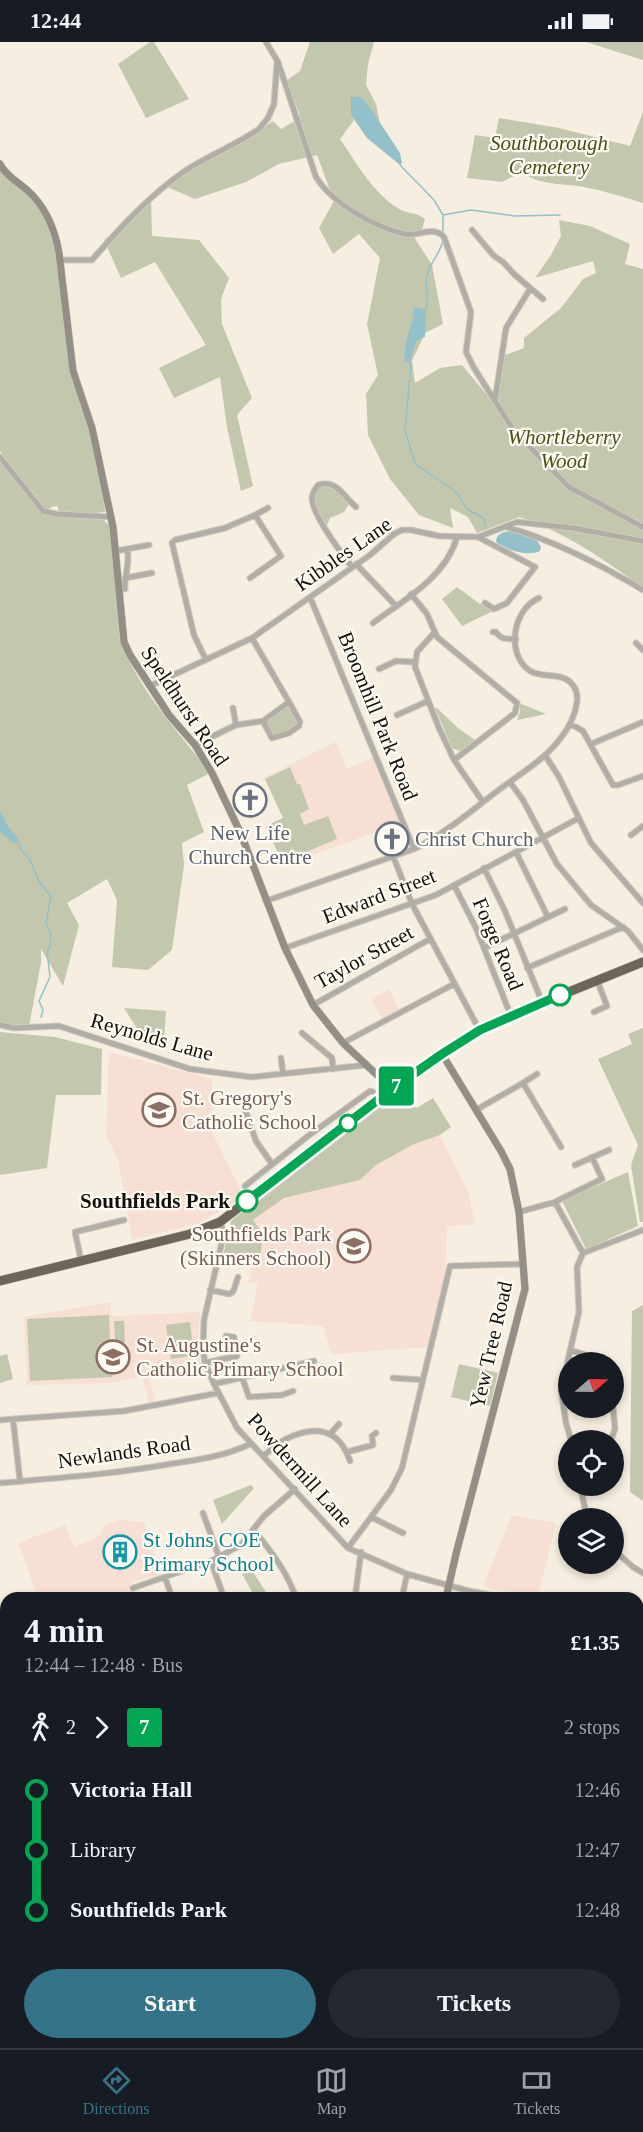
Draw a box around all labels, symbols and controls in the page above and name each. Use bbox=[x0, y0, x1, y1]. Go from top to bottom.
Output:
text: 12:44 bbox=[30, 8, 81, 33]
park label: Southborough Cemetery bbox=[490, 131, 608, 179]
park label: Whortleberry Wood bbox=[507, 425, 621, 473]
street label: Kibbles Lane bbox=[290, 512, 396, 596]
street label: Broomhill Park Road bbox=[333, 628, 423, 804]
street label: Speldhurst Road bbox=[136, 641, 234, 771]
church icon: New Life Church Centre bbox=[232, 782, 268, 818]
place label: New Life Church Centre bbox=[188, 821, 312, 869]
church icon: Christ Church bbox=[374, 821, 410, 857]
place label: Christ Church bbox=[415, 827, 534, 851]
street label: Edward Street bbox=[319, 863, 439, 929]
street label: Forge Road bbox=[468, 894, 528, 994]
street label: Taylor Street bbox=[311, 920, 418, 994]
unlabelled marker bbox=[549, 984, 571, 1006]
street label: Reynolds Lane bbox=[88, 1008, 216, 1066]
line badge: 7 bbox=[376, 1066, 416, 1106]
text: 7 bbox=[391, 1074, 401, 1098]
place label: St. Gregory's Catholic School bbox=[182, 1086, 317, 1134]
school or university icon: St. Gregory's Catholic School bbox=[141, 1092, 177, 1128]
unlabelled marker bbox=[339, 1114, 357, 1132]
place label: Southfields Park bbox=[80, 1189, 230, 1213]
marker: Southfields Park bbox=[236, 1190, 258, 1212]
place label: Southfields Park (Skinners School) bbox=[180, 1222, 331, 1270]
school or university icon: Southfields Park (Skinners School) bbox=[336, 1228, 372, 1264]
street label: Yew Tree Road bbox=[465, 1279, 517, 1411]
place label: St. Augustine's Catholic Primary School bbox=[136, 1333, 344, 1381]
school or university icon: St. Augustine's Catholic Primary School bbox=[95, 1339, 131, 1375]
north arrow bbox=[558, 1352, 624, 1418]
map controls bbox=[558, 1352, 624, 1574]
street label: Powdermill Lane bbox=[242, 1408, 358, 1532]
button: locate bbox=[558, 1430, 624, 1496]
street label: Newlands Road bbox=[56, 1431, 192, 1473]
button: layers bbox=[558, 1508, 624, 1574]
place label: St Johns COE Primary School bbox=[143, 1528, 274, 1576]
building icon: St Johns COE Primary School bbox=[102, 1534, 138, 1570]
text: 4 min bbox=[24, 1613, 104, 1649]
text: £1.35 bbox=[571, 1630, 620, 1655]
text: 12:44 – 12:48 · Bus bbox=[24, 1654, 183, 1676]
icon: walk bbox=[24, 1711, 57, 1744]
icon: forward bbox=[85, 1711, 118, 1744]
text: 7 bbox=[139, 1715, 150, 1739]
text: 2 bbox=[66, 1716, 76, 1738]
text: 2 stops bbox=[564, 1716, 620, 1738]
text: Victoria Hall bbox=[70, 1777, 192, 1802]
text: 12:46 bbox=[574, 1779, 620, 1801]
text: Library bbox=[70, 1837, 136, 1862]
text: 12:47 bbox=[574, 1839, 620, 1861]
text: Southfields Park bbox=[70, 1897, 227, 1922]
text: 12:48 bbox=[574, 1899, 620, 1921]
button: Start bbox=[24, 1969, 316, 2038]
button: Tickets bbox=[328, 1969, 620, 2038]
tab: Directions bbox=[83, 2064, 149, 2118]
tab: Map bbox=[315, 2064, 348, 2118]
tab: Tickets bbox=[514, 2064, 560, 2118]

